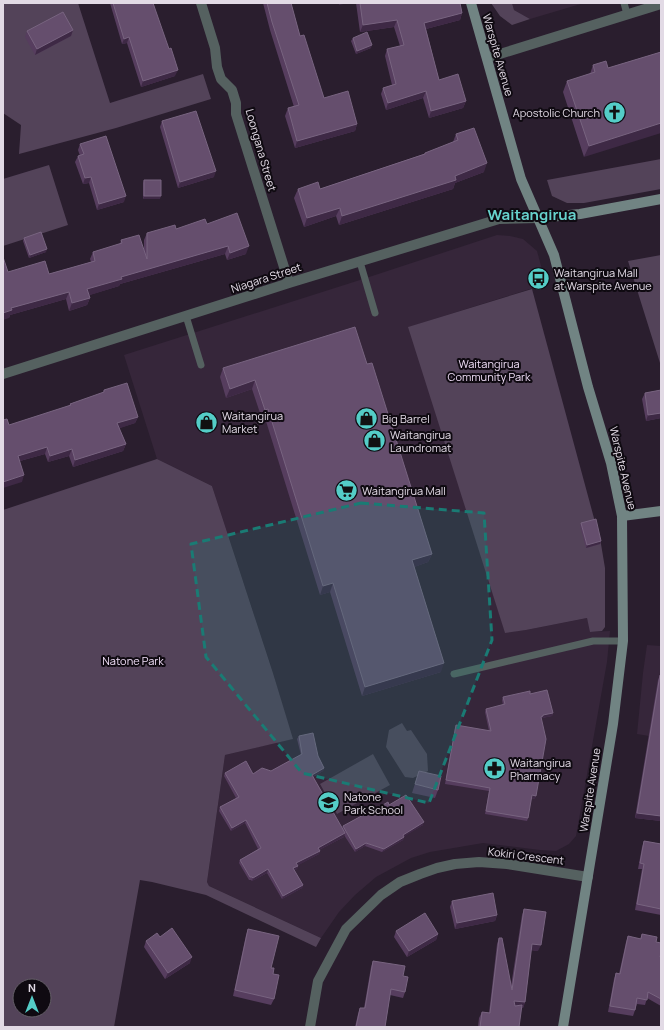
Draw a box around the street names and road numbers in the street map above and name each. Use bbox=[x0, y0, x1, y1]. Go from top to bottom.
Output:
street label: Warspite Avenue bbox=[480, 12, 518, 98]
street label: Loongana Street bbox=[243, 107, 280, 193]
street label: Niagara Street bbox=[229, 259, 303, 296]
street label: Warspite Avenue bbox=[607, 425, 640, 512]
street label: Warspite Avenue bbox=[575, 746, 604, 833]
street label: Kokiri Crescent bbox=[487, 843, 565, 868]

